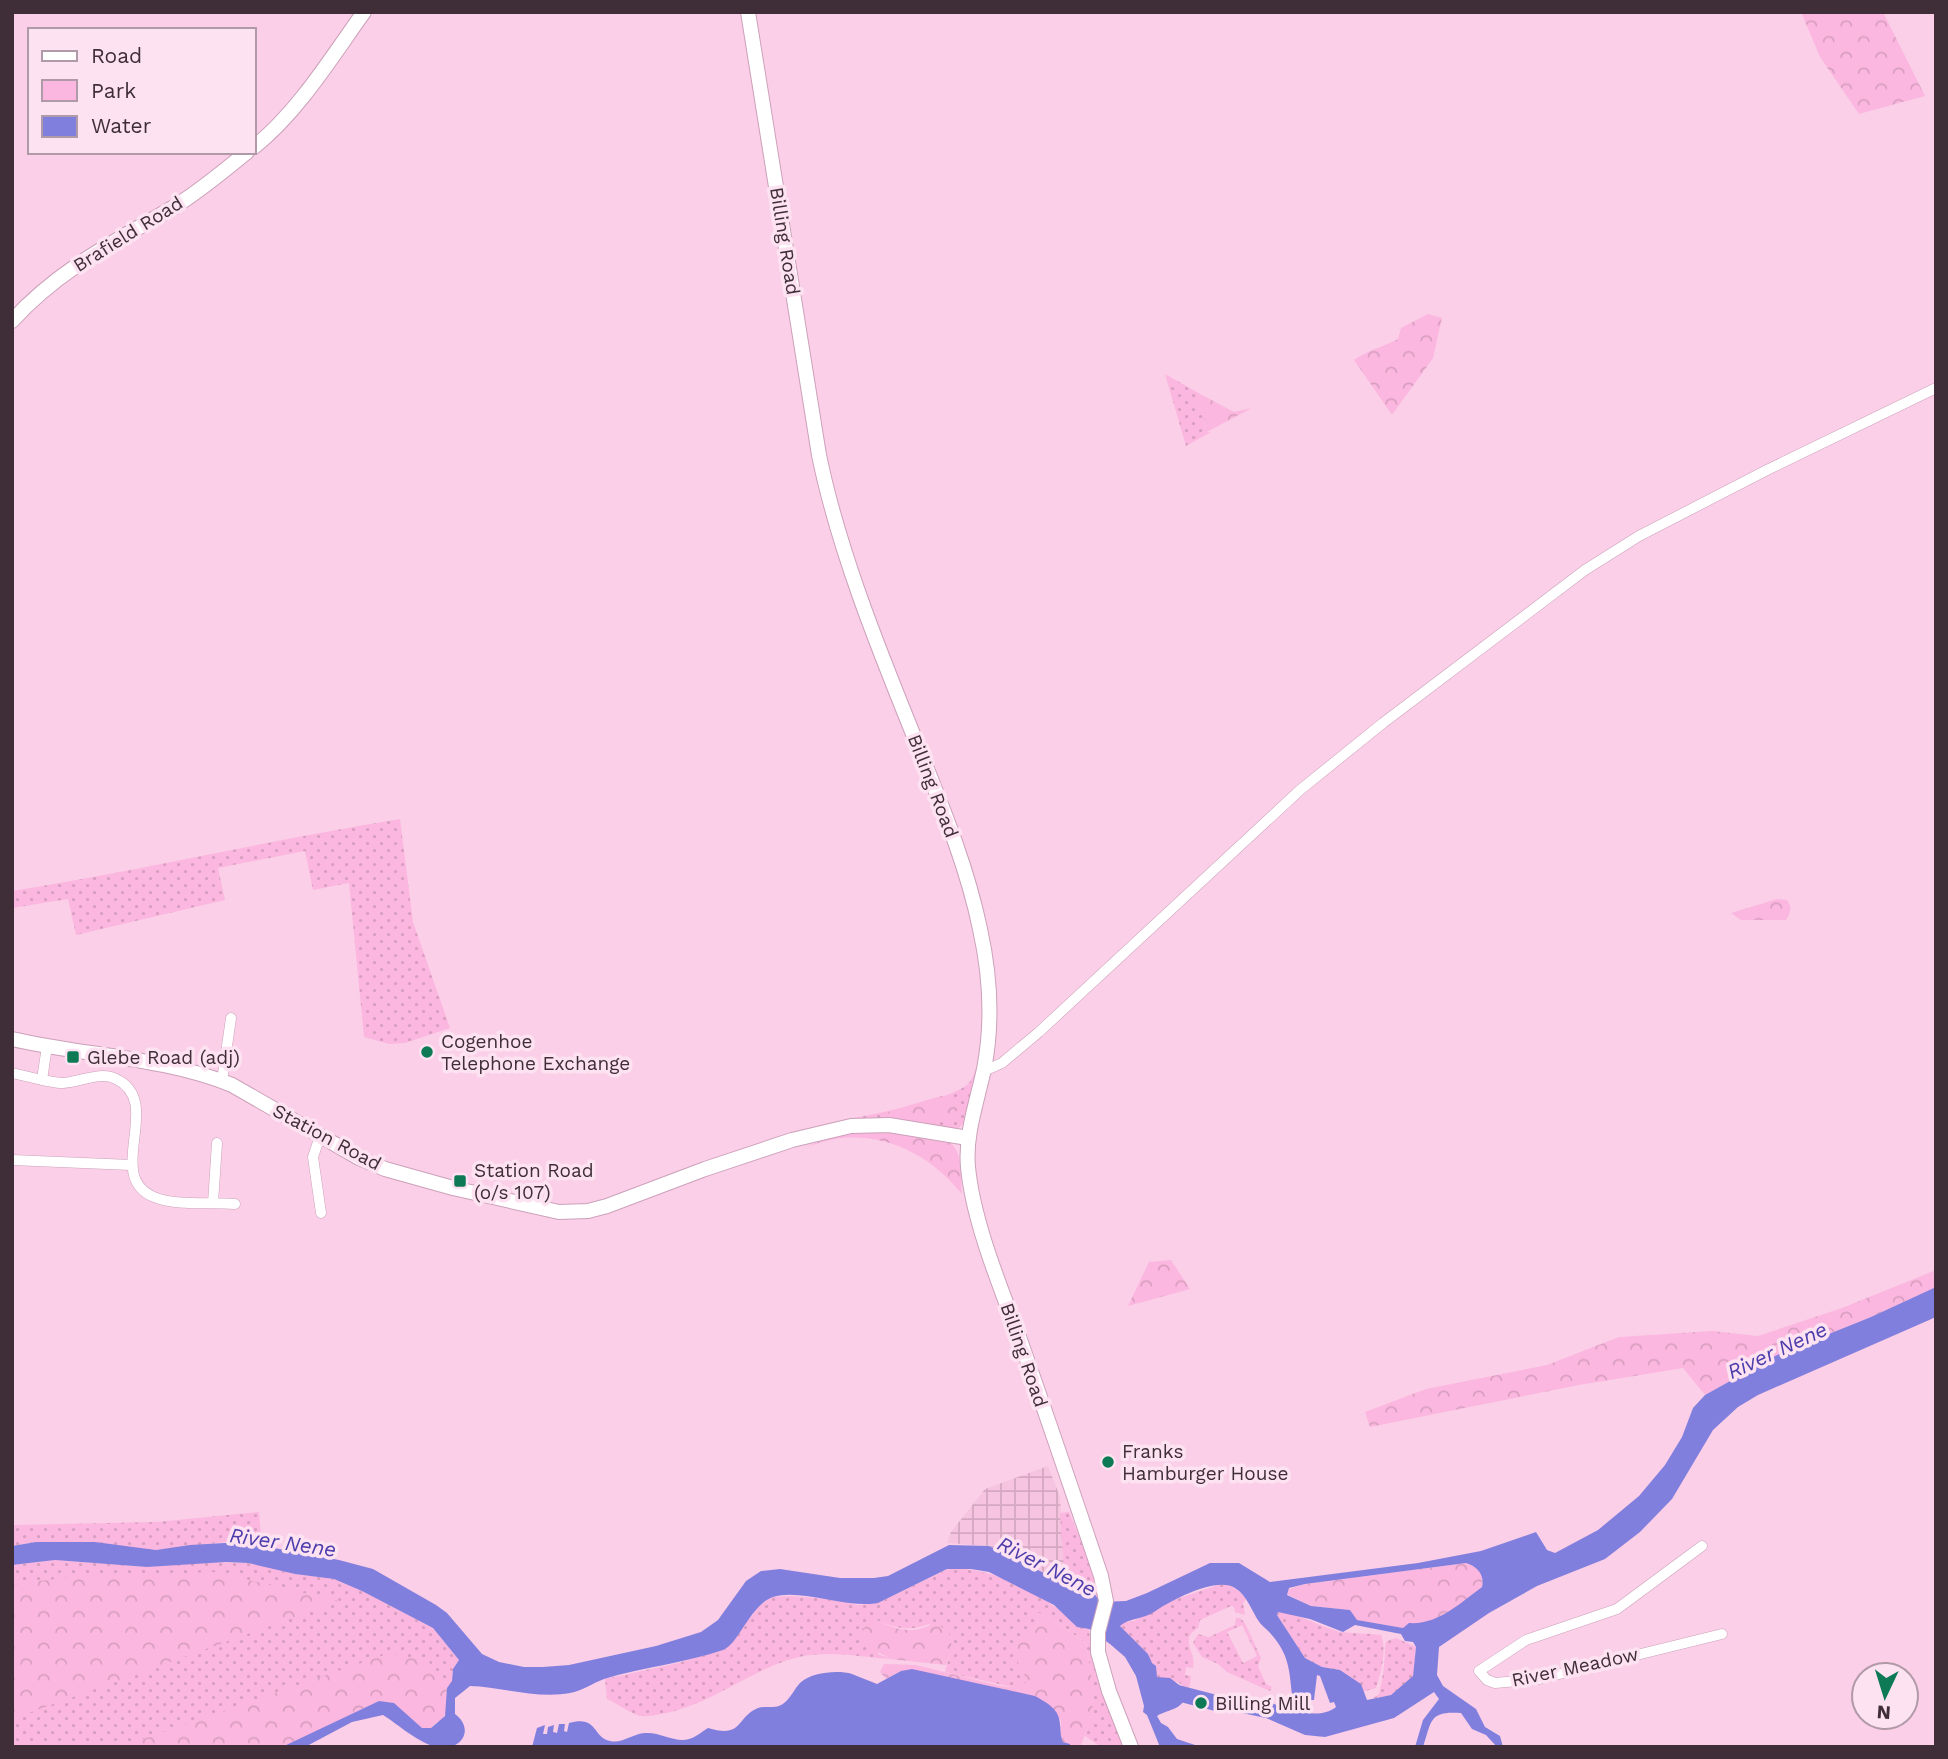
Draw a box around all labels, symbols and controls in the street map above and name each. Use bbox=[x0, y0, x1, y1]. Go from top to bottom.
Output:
legend bbox=[28, 28, 256, 154]
text: Road bbox=[91, 43, 142, 68]
text: Park bbox=[91, 78, 136, 103]
text: Water bbox=[91, 113, 152, 138]
street label: Billing Road bbox=[765, 185, 805, 297]
street label: Brafield Road bbox=[69, 191, 187, 277]
street label: Billing Road bbox=[903, 731, 963, 841]
place label: Cogenhoe Telephone Exchange bbox=[441, 1030, 630, 1075]
marker: Cogenhoe Telephone Exchange bbox=[419, 1044, 435, 1060]
place label: Glebe Road (adj) bbox=[87, 1046, 240, 1069]
marker: Glebe Road (adj) bbox=[65, 1049, 81, 1065]
street label: Station Road bbox=[269, 1099, 385, 1175]
place label: Station Road (o/s 107) bbox=[474, 1159, 594, 1204]
marker: Station Road (o/s 107) bbox=[452, 1173, 468, 1189]
street label: Billing Road bbox=[995, 1300, 1053, 1410]
water label: River Nene bbox=[1723, 1316, 1831, 1384]
place label: Franks Hamburger House bbox=[1122, 1440, 1288, 1485]
marker: Franks Hamburger House bbox=[1100, 1454, 1116, 1470]
water label: River Nene bbox=[228, 1522, 338, 1562]
water label: River Nene bbox=[993, 1530, 1101, 1602]
street label: River Meadow bbox=[1510, 1642, 1641, 1692]
north arrow bbox=[1850, 1661, 1920, 1731]
place label: Billing Mill bbox=[1215, 1692, 1311, 1715]
marker: Billing Mill bbox=[1193, 1695, 1209, 1711]
text: N bbox=[1876, 1700, 1892, 1724]

